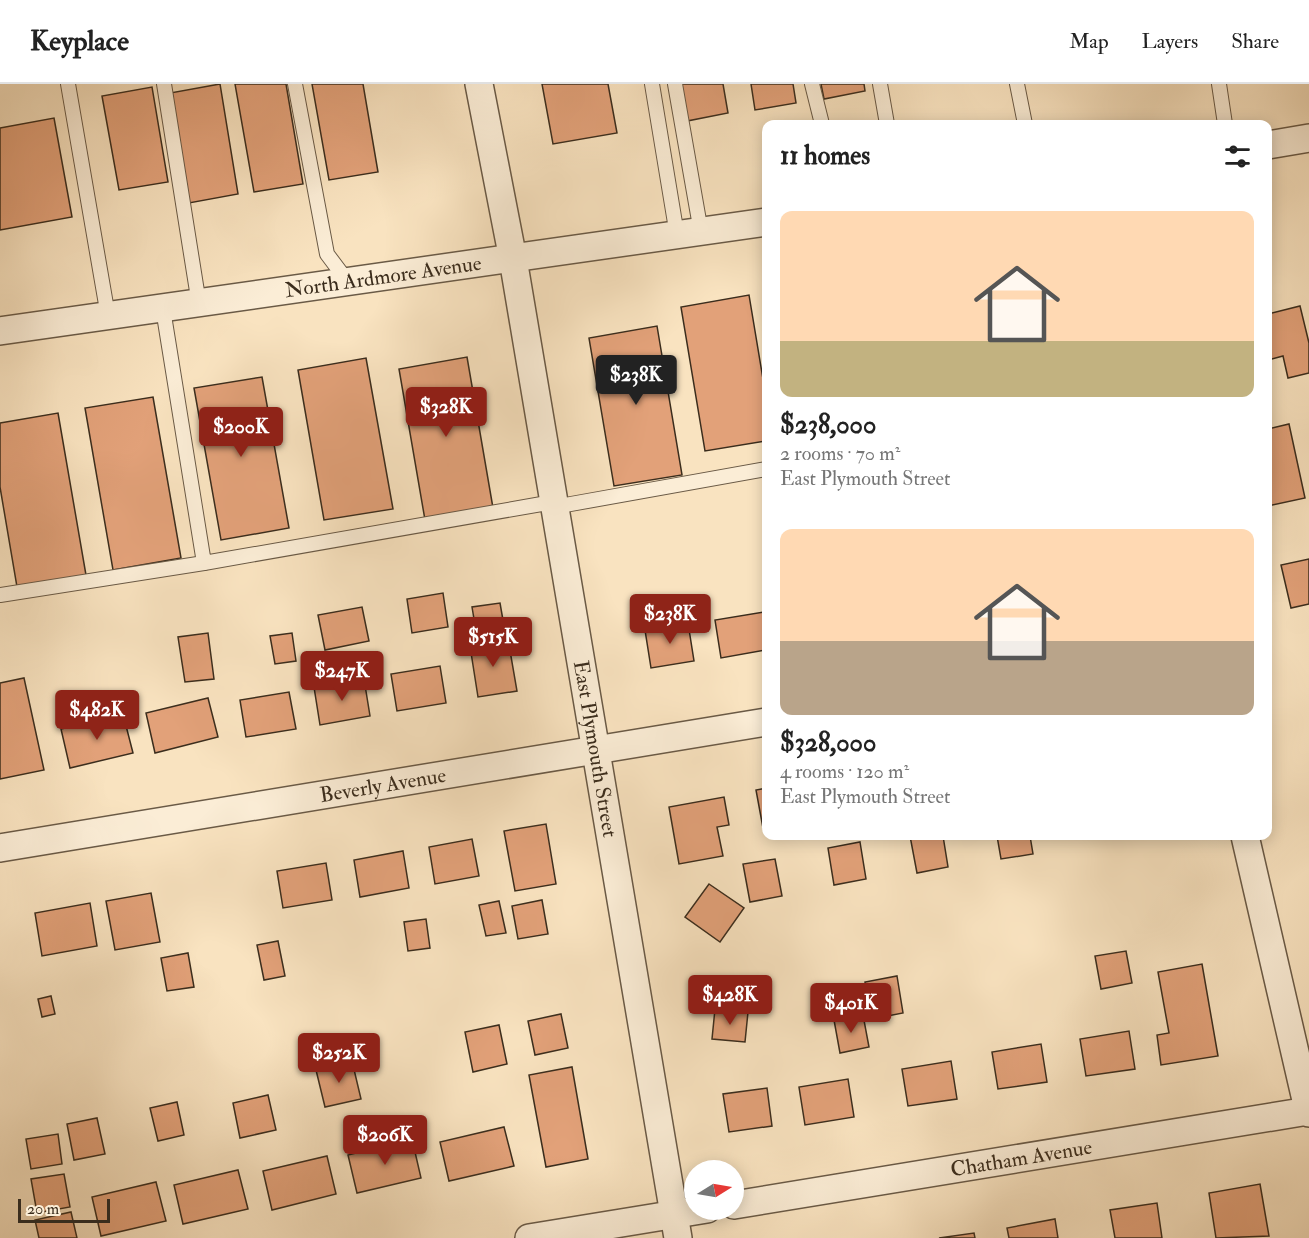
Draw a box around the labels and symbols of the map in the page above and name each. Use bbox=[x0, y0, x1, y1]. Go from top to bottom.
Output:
street label: North Ardmore Avenue bbox=[283, 249, 483, 304]
pin: $238K bbox=[594, 355, 678, 406]
pin: $328K bbox=[404, 387, 488, 438]
pin: $200K bbox=[199, 407, 283, 458]
pin: $238K bbox=[628, 594, 712, 645]
pin: $515K bbox=[451, 617, 535, 668]
pin: $247K bbox=[300, 651, 384, 702]
street label: East Plymouth Street bbox=[567, 658, 624, 840]
pin: $482K bbox=[55, 690, 139, 741]
street label: Beverly Avenue bbox=[318, 761, 448, 809]
pin: $428K bbox=[688, 975, 772, 1026]
pin: $401K bbox=[809, 983, 893, 1034]
pin: $252K bbox=[297, 1033, 381, 1084]
pin: $206K bbox=[343, 1115, 427, 1166]
street label: Chatham Avenue bbox=[948, 1133, 1094, 1183]
north arrow bbox=[684, 1160, 744, 1220]
scale bar bbox=[18, 1196, 110, 1224]

